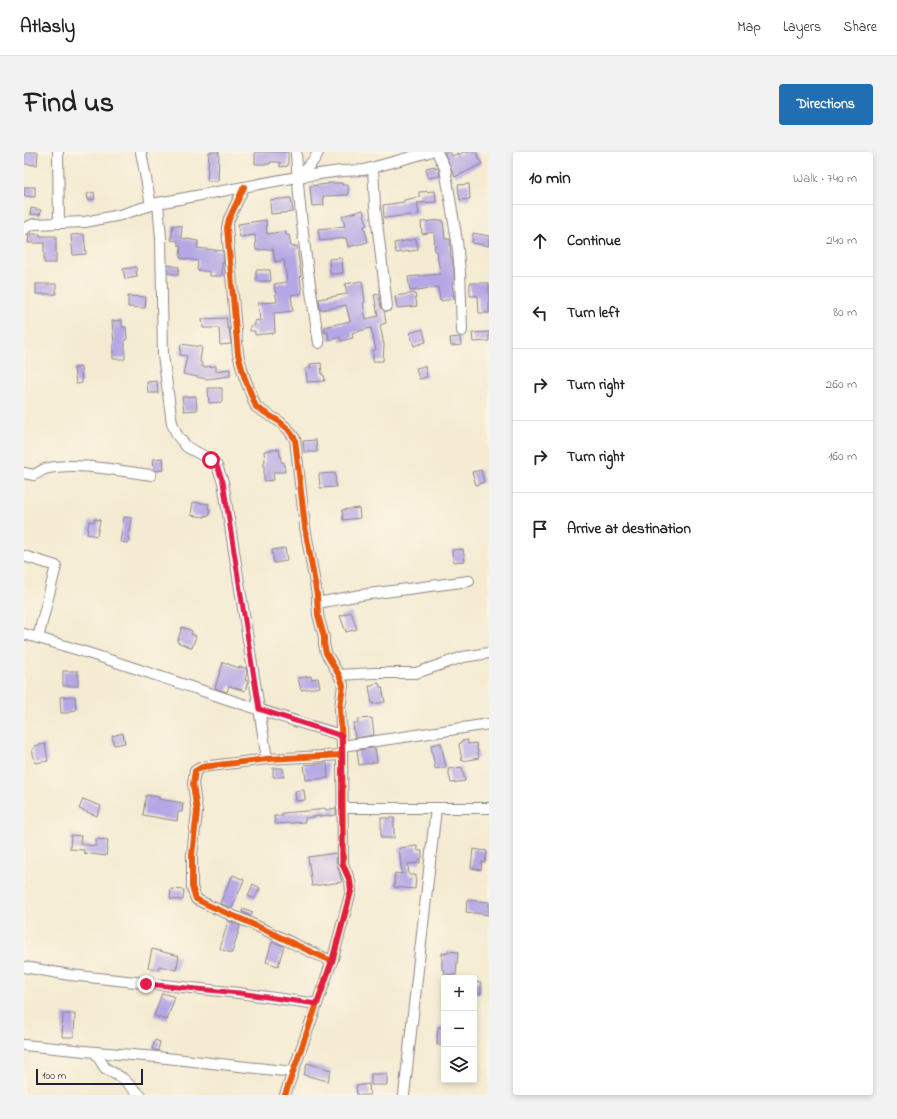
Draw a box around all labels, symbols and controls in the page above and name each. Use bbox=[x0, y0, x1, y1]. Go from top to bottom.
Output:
text: Atlasly bbox=[20, 14, 75, 41]
text: Map bbox=[737, 17, 761, 38]
text: Layers bbox=[783, 17, 821, 38]
text: Share bbox=[843, 17, 877, 38]
text: Find us bbox=[24, 84, 114, 125]
button: Directions bbox=[779, 84, 873, 125]
text: 10 min bbox=[529, 166, 571, 191]
text: Walk · 740 m bbox=[793, 169, 857, 188]
icon: ahead bbox=[529, 230, 551, 252]
text: Continue bbox=[567, 230, 621, 252]
text: 240 m bbox=[826, 231, 857, 250]
icon: left bbox=[529, 302, 551, 324]
text: Turn left bbox=[567, 302, 620, 324]
text: 80 m bbox=[833, 303, 857, 322]
icon: right bbox=[529, 374, 551, 396]
text: Turn right bbox=[567, 374, 625, 396]
text: 260 m bbox=[826, 375, 857, 394]
icon: right bbox=[529, 446, 551, 468]
text: Turn right bbox=[567, 446, 625, 468]
text: 160 m bbox=[828, 447, 857, 466]
route start bbox=[202, 451, 220, 469]
icon: arrive bbox=[529, 518, 551, 540]
text: Arrive at destination bbox=[567, 518, 691, 540]
route end bbox=[137, 975, 155, 993]
map controls bbox=[441, 975, 477, 1083]
button: + bbox=[441, 975, 477, 1011]
button: − bbox=[441, 1011, 477, 1047]
button: layers bbox=[441, 1047, 477, 1083]
scale bar bbox=[36, 1067, 143, 1086]
text: 100 m bbox=[42, 1068, 66, 1084]

